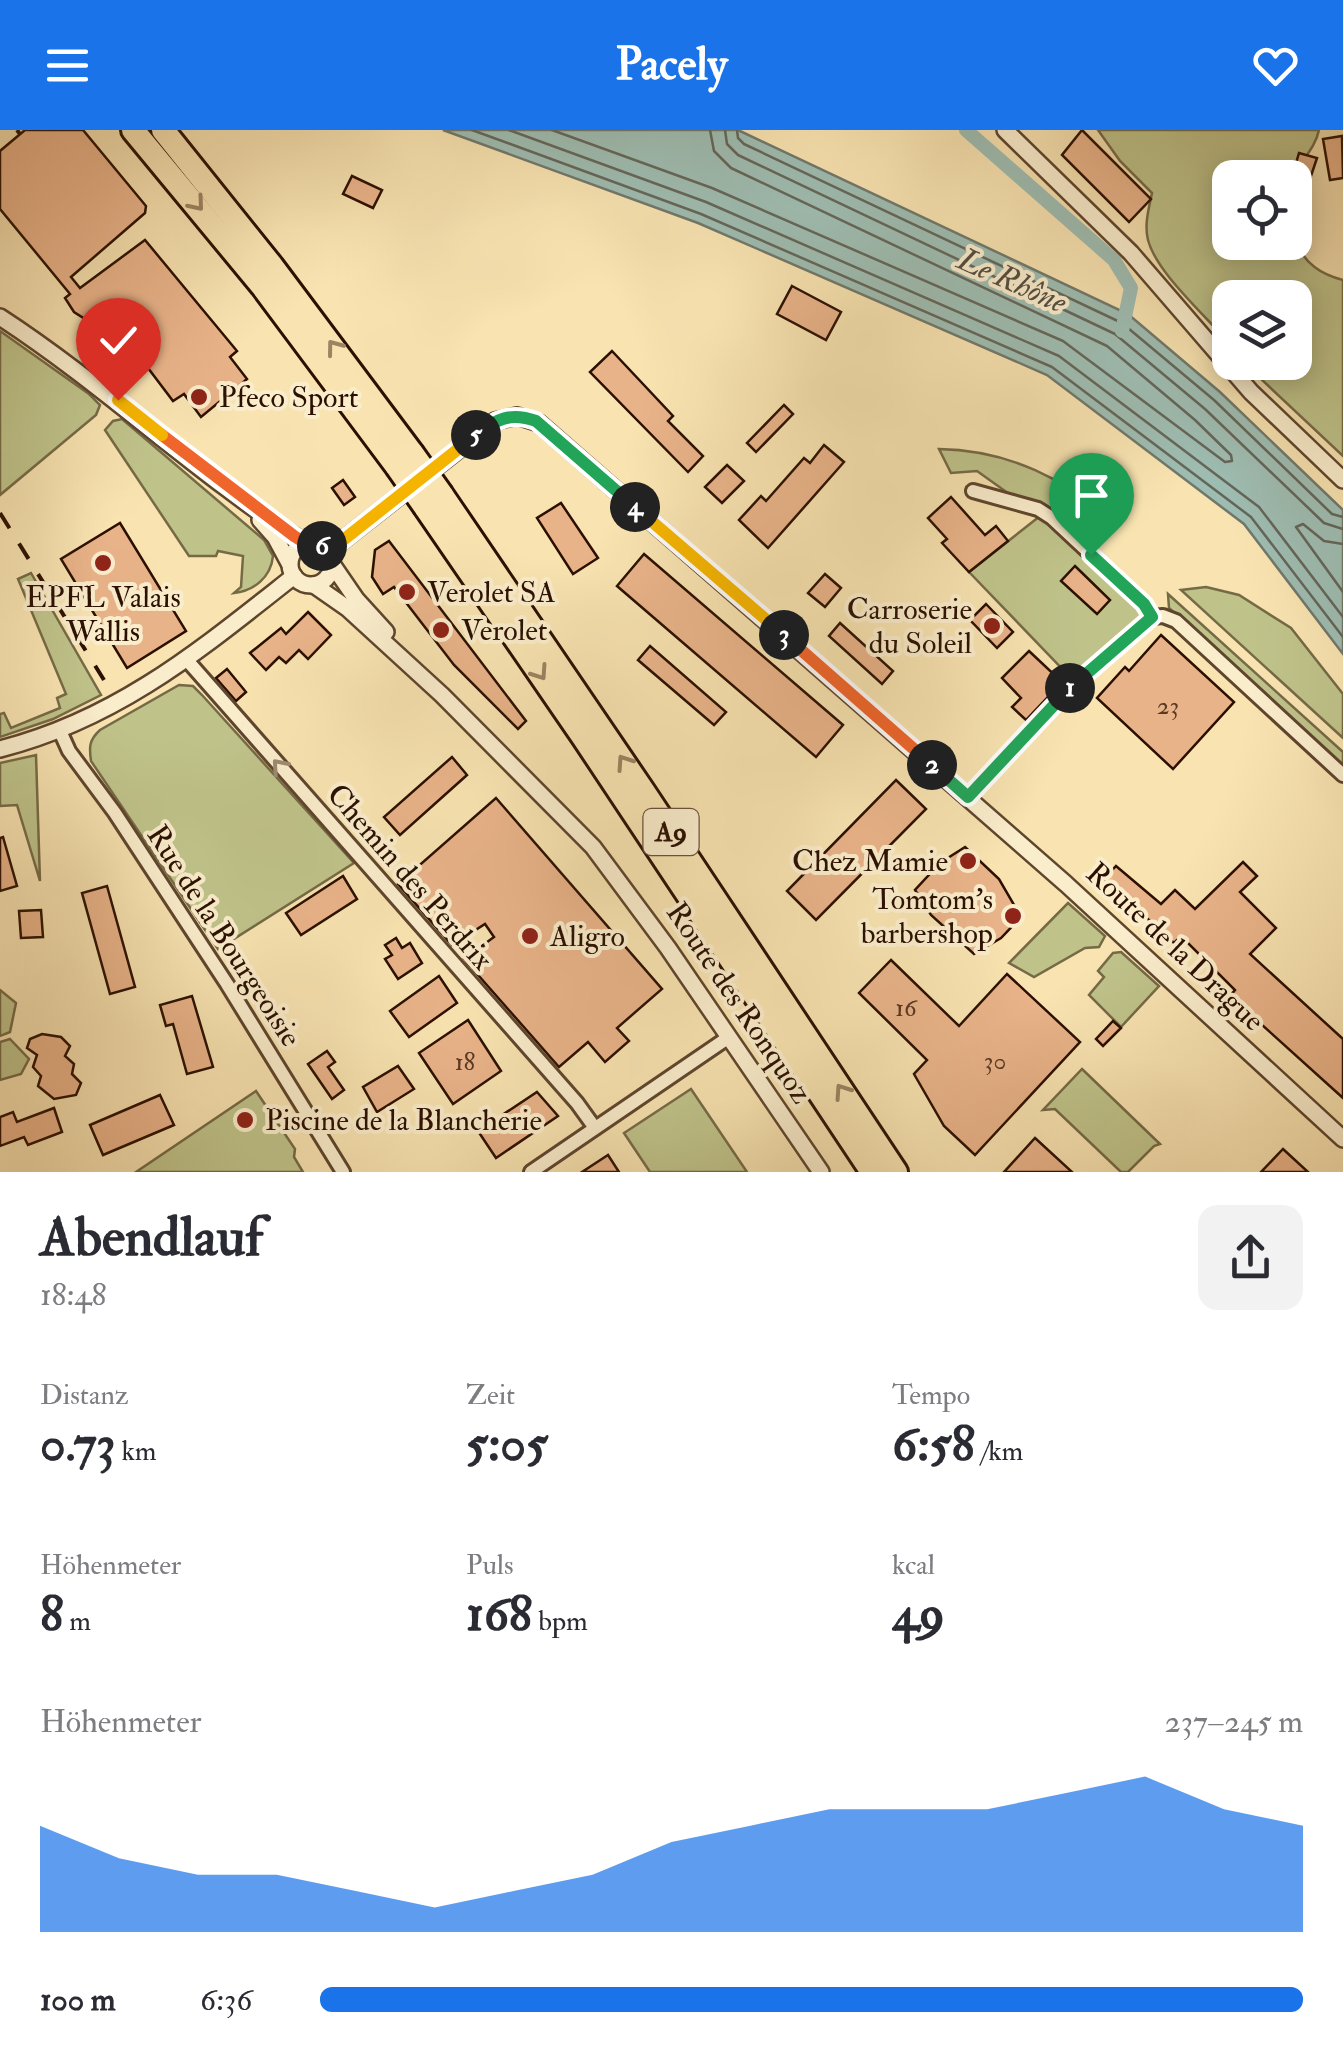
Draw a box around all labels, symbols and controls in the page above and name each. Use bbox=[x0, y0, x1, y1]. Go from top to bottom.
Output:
text: Pacely bbox=[616, 37, 727, 93]
icon: menu bbox=[40, 38, 95, 93]
icon: heart bbox=[1248, 38, 1303, 93]
map controls bbox=[1212, 160, 1312, 380]
button: locate bbox=[1212, 160, 1312, 260]
one-way arrow bbox=[185, 193, 203, 211]
water label: Le Rhône bbox=[950, 239, 1073, 323]
button: layers bbox=[1212, 280, 1312, 380]
pin bbox=[76, 298, 161, 401]
icon: check bbox=[91, 313, 146, 368]
one-way arrow bbox=[328, 340, 345, 358]
place label: Pfeco Sport bbox=[219, 379, 359, 416]
marker: Pfeco Sport bbox=[188, 386, 210, 408]
pin: 5 bbox=[451, 410, 501, 460]
text: 5 bbox=[470, 417, 482, 452]
pin bbox=[1049, 453, 1134, 556]
icon: arrive bbox=[1064, 468, 1119, 523]
pin: 4 bbox=[610, 482, 660, 532]
text: 4 bbox=[627, 489, 643, 524]
pin: 6 bbox=[297, 521, 347, 571]
text: 6 bbox=[315, 528, 329, 563]
marker: EPFL Valais Wallis bbox=[92, 552, 114, 574]
place label: Verolet SA bbox=[427, 574, 556, 611]
place label: EPFL Valais Wallis bbox=[25, 579, 181, 650]
marker: Verolet SA bbox=[396, 581, 418, 603]
place label: Carroserie du Soleil bbox=[847, 591, 972, 662]
pin: 3 bbox=[759, 610, 809, 660]
place label: Verolet bbox=[461, 612, 548, 649]
marker: Carroserie du Soleil bbox=[981, 615, 1003, 637]
text: 3 bbox=[779, 617, 789, 652]
marker: Verolet bbox=[430, 619, 452, 641]
one-way arrow bbox=[528, 663, 547, 681]
pin: 1 bbox=[1045, 663, 1095, 713]
text: 1 bbox=[1065, 670, 1075, 705]
house number: 23 bbox=[1157, 691, 1179, 722]
pin: 2 bbox=[907, 740, 957, 790]
text: 2 bbox=[925, 747, 939, 782]
one-way arrow bbox=[618, 754, 636, 773]
one-way arrow bbox=[273, 759, 291, 778]
street label: Chemin des Perdrix bbox=[319, 776, 501, 978]
road number: A9 bbox=[644, 809, 698, 855]
street label: Rue de la Bourgeoisie bbox=[139, 818, 309, 1054]
place label: Chez Mamie bbox=[792, 843, 948, 880]
marker: Chez Mamie bbox=[957, 850, 979, 872]
street label: Route de la Drague bbox=[1078, 855, 1272, 1039]
place label: Tomtom's barbershop bbox=[861, 881, 993, 952]
street label: Route des Ronquoz bbox=[658, 895, 820, 1111]
marker: Tomtom's barbershop bbox=[1002, 905, 1024, 927]
place label: Aligro bbox=[549, 918, 625, 955]
marker: Aligro bbox=[519, 925, 541, 947]
house number: 16 bbox=[895, 993, 918, 1024]
house number: 30 bbox=[984, 1046, 1006, 1077]
house number: 18 bbox=[455, 1047, 476, 1078]
one-way arrow bbox=[836, 1083, 855, 1101]
place label: Piscine de la Blancherie bbox=[265, 1102, 542, 1139]
marker: Piscine de la Blancherie bbox=[234, 1109, 256, 1131]
text: Abendlauf bbox=[40, 1203, 263, 1272]
button: share bbox=[1198, 1205, 1303, 1310]
text: 18:48 bbox=[40, 1275, 107, 1315]
text: Distanz bbox=[40, 1378, 128, 1413]
text: Zeit bbox=[466, 1378, 515, 1413]
text: Tempo bbox=[892, 1378, 970, 1413]
text: 0.73 bbox=[40, 1413, 116, 1476]
text: 5:05 bbox=[466, 1413, 548, 1476]
text: 6:58 bbox=[892, 1413, 975, 1476]
text: km bbox=[116, 1434, 156, 1469]
text: /km bbox=[975, 1434, 1023, 1469]
text: Höhenmeter bbox=[40, 1548, 181, 1583]
text: Puls bbox=[466, 1548, 514, 1583]
text: kcal bbox=[892, 1548, 935, 1583]
text: 8 bbox=[40, 1583, 63, 1646]
text: 168 bbox=[466, 1583, 532, 1646]
text: 49 bbox=[892, 1583, 945, 1646]
text: m bbox=[63, 1604, 91, 1639]
text: bpm bbox=[532, 1604, 588, 1639]
text: Höhenmeter bbox=[40, 1702, 201, 1742]
text: 237–245 m bbox=[1165, 1702, 1303, 1742]
text: 100 m bbox=[40, 1980, 116, 2020]
text: 6:36 bbox=[200, 1980, 252, 2020]

